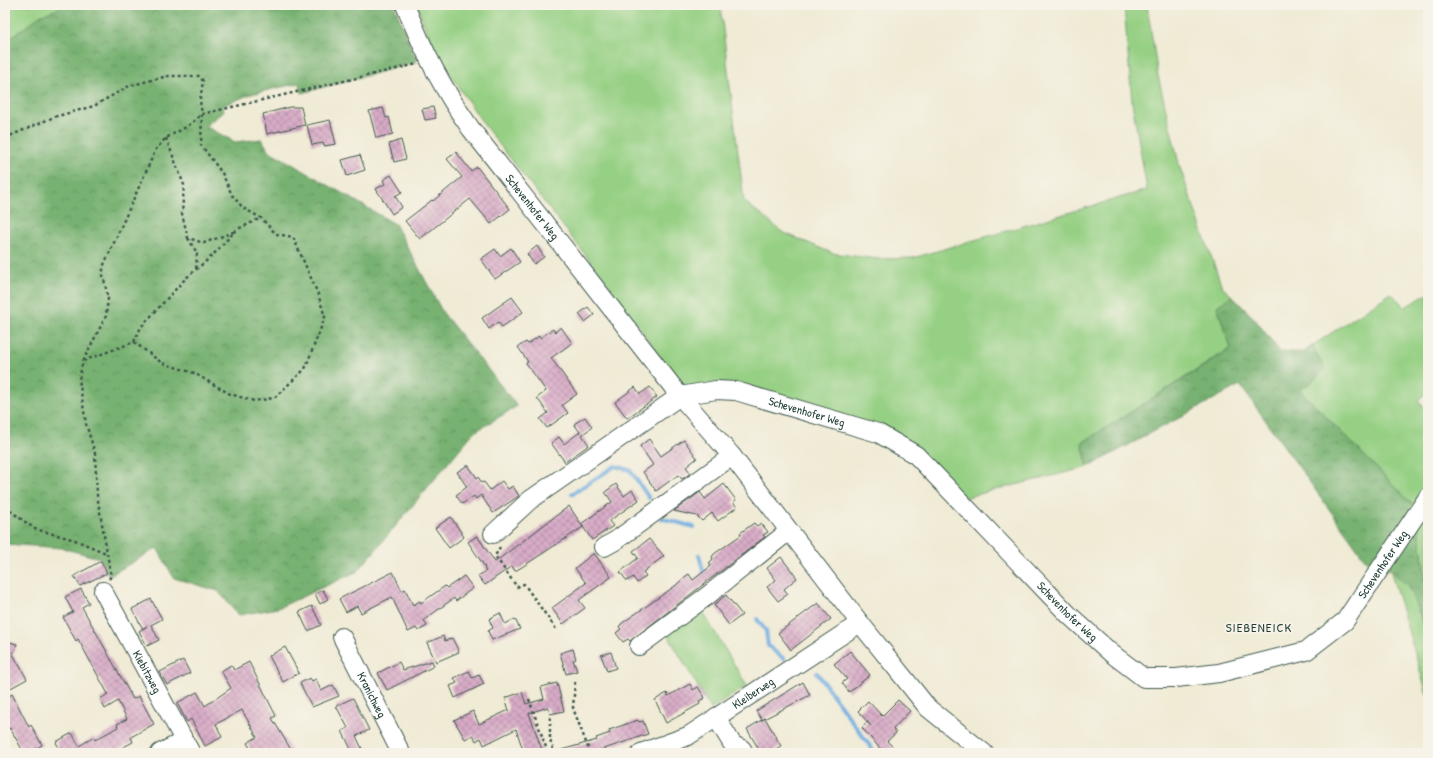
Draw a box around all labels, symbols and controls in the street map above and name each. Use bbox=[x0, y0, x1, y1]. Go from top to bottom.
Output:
street label: Schevenhofer Weg bbox=[502, 170, 564, 243]
street label: Schevenhofer Weg bbox=[767, 392, 847, 431]
street label: Schevenhofer Weg bbox=[1353, 527, 1411, 602]
street label: Schevenhofer Weg bbox=[1033, 578, 1102, 645]
district label: SIEBENEICK bbox=[1226, 618, 1292, 636]
street label: Kiebitzweg bbox=[129, 647, 166, 696]
street label: Kranichweg bbox=[353, 669, 391, 720]
street label: Kleiberweg bbox=[729, 673, 777, 713]

